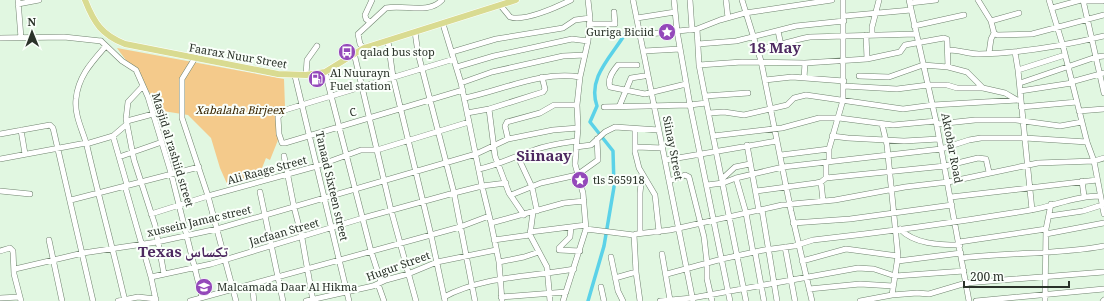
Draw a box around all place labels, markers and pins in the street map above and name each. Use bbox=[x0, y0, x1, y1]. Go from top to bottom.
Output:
place icon: Guriga Biciid bbox=[657, 22, 677, 42]
place label: Guriga Biciid bbox=[586, 24, 654, 43]
bus stop icon: qalad bus stop bbox=[337, 42, 357, 62]
place label: qalad bus stop bbox=[360, 44, 435, 63]
place label: Al Nuurayn Fuel station bbox=[330, 65, 391, 97]
fuel station icon: Al Nuurayn Fuel station bbox=[307, 69, 327, 89]
place icon: tls 565918 bbox=[570, 170, 590, 190]
place label: tls 565918 bbox=[593, 172, 645, 191]
school or university icon: Malcamada Daar Al Hikma bbox=[194, 277, 214, 297]
place label: Malcamada Daar Al Hikma bbox=[217, 279, 357, 298]

